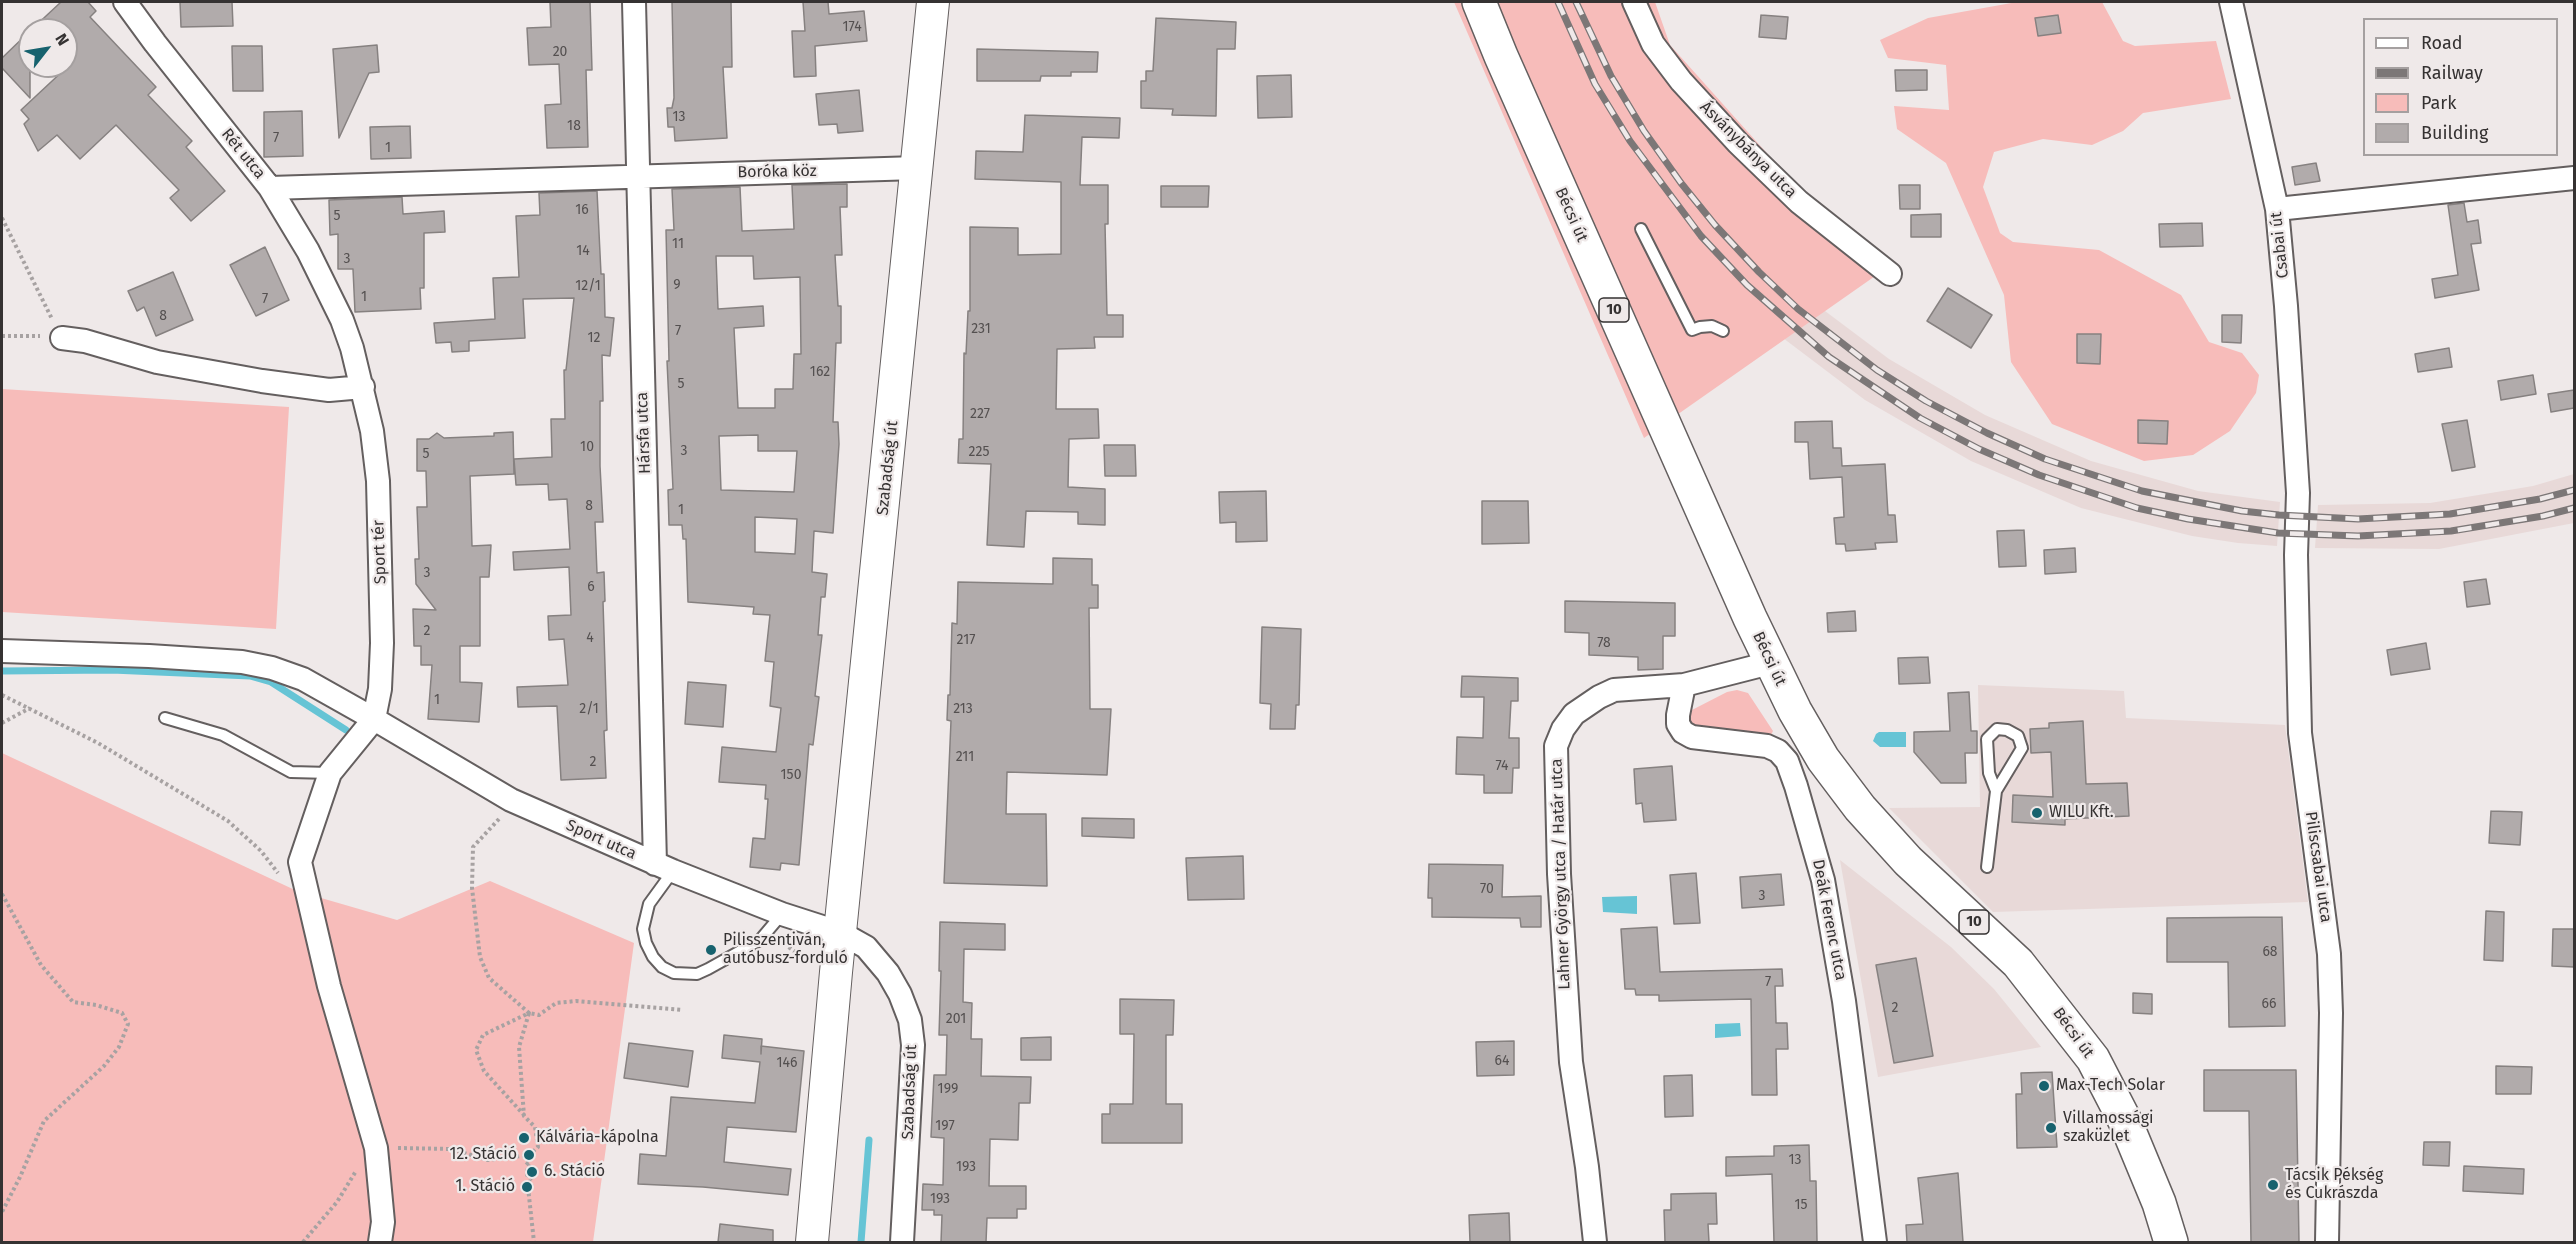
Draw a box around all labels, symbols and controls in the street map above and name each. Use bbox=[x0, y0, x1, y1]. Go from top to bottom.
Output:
north arrow bbox=[18, 18, 78, 78]
legend bbox=[2363, 18, 2558, 156]
house number: 174 bbox=[842, 19, 862, 35]
text: N bbox=[51, 30, 73, 49]
text: Road bbox=[2421, 32, 2463, 54]
house number: 20 bbox=[553, 44, 567, 60]
text: Railway bbox=[2421, 62, 2483, 84]
text: Park bbox=[2421, 92, 2456, 114]
street label: Ásványbánya utca bbox=[1696, 98, 1800, 202]
house number: 13 bbox=[672, 109, 686, 125]
house number: 18 bbox=[567, 118, 581, 134]
text: Building bbox=[2421, 122, 2488, 144]
street label: Rét utca bbox=[217, 125, 269, 183]
house number: 7 bbox=[273, 130, 279, 146]
house number: 1 bbox=[385, 140, 391, 156]
street label: Boróka köz bbox=[737, 162, 817, 182]
street label: Bécsi út bbox=[1551, 185, 1591, 245]
house number: 16 bbox=[575, 202, 589, 218]
house number: 5 bbox=[333, 208, 341, 224]
street label: Csabai út bbox=[2267, 211, 2293, 279]
house number: 11 bbox=[672, 236, 684, 252]
house number: 14 bbox=[576, 243, 590, 259]
house number: 3 bbox=[344, 251, 350, 267]
house number: 9 bbox=[673, 277, 681, 293]
house number: 12/1 bbox=[575, 278, 601, 294]
house number: 1 bbox=[361, 289, 367, 305]
house number: 7 bbox=[262, 291, 268, 307]
road number: 10 bbox=[1599, 298, 1629, 322]
house number: 8 bbox=[159, 308, 167, 324]
house number: 231 bbox=[971, 321, 991, 337]
house number: 7 bbox=[675, 323, 681, 339]
house number: 12 bbox=[588, 330, 600, 346]
house number: 162 bbox=[810, 364, 830, 380]
house number: 5 bbox=[677, 376, 685, 392]
street label: Hársfa utca bbox=[633, 392, 655, 474]
house number: 227 bbox=[970, 406, 990, 422]
street label: Szabadság út bbox=[873, 420, 903, 516]
house number: 10 bbox=[580, 439, 594, 455]
house number: 3 bbox=[681, 443, 687, 459]
house number: 225 bbox=[969, 444, 989, 460]
house number: 5 bbox=[422, 446, 430, 462]
house number: 8 bbox=[585, 498, 593, 514]
house number: 1 bbox=[678, 502, 684, 518]
street label: Sport tér bbox=[369, 520, 391, 584]
house number: 3 bbox=[424, 565, 430, 581]
house number: 6 bbox=[587, 579, 595, 595]
house number: 2 bbox=[424, 623, 430, 639]
street label: Bécsi út bbox=[1748, 629, 1790, 689]
house number: 4 bbox=[586, 630, 594, 646]
house number: 217 bbox=[957, 632, 975, 648]
house number: 78 bbox=[1597, 635, 1611, 651]
house number: 1 bbox=[434, 692, 440, 708]
house number: 2/1 bbox=[579, 701, 599, 717]
house number: 213 bbox=[953, 701, 973, 717]
house number: 211 bbox=[956, 749, 974, 765]
house number: 2 bbox=[590, 754, 596, 770]
house number: 74 bbox=[1495, 758, 1509, 774]
street label: Lahner György utca / Határ utca bbox=[1547, 758, 1575, 990]
house number: 150 bbox=[781, 767, 801, 783]
place label: WILU Kft. bbox=[2049, 803, 2114, 823]
marker: WILU Kft. bbox=[2030, 806, 2044, 820]
street label: Piliscsabai utca bbox=[2301, 810, 2335, 924]
street label: Sport utca bbox=[563, 816, 639, 864]
street label: Deák Ferenc utca bbox=[1808, 858, 1850, 982]
house number: 70 bbox=[1480, 881, 1494, 897]
house number: 3 bbox=[1759, 888, 1765, 904]
road number: 10 bbox=[1959, 910, 1989, 934]
place label: Pilisszentiván, autóbusz-forduló bbox=[723, 931, 848, 969]
marker: Pilisszentiván, autóbusz-forduló bbox=[704, 943, 718, 957]
house number: 68 bbox=[2262, 944, 2278, 960]
house number: 7 bbox=[1765, 974, 1771, 990]
house number: 66 bbox=[2262, 996, 2276, 1012]
house number: 2 bbox=[1892, 1000, 1898, 1016]
street label: Bécsi út bbox=[2048, 1004, 2098, 1062]
house number: 201 bbox=[946, 1011, 966, 1027]
street label: Szabadság út bbox=[899, 1044, 921, 1140]
house number: 64 bbox=[1495, 1053, 1509, 1069]
house number: 146 bbox=[777, 1055, 797, 1071]
place label: Max-Tech Solar bbox=[2056, 1076, 2165, 1096]
marker: Max-Tech Solar bbox=[2037, 1079, 2051, 1093]
house number: 199 bbox=[938, 1081, 958, 1097]
place label: Villamossági szaküzlet bbox=[2063, 1109, 2153, 1147]
house number: 197 bbox=[935, 1118, 955, 1134]
marker: Villamossági szaküzlet bbox=[2044, 1121, 2058, 1135]
place label: Kálvária-kápolna bbox=[536, 1128, 659, 1148]
marker: Kálvária-kápolna bbox=[517, 1131, 531, 1145]
place label: 12. Stáció bbox=[449, 1145, 517, 1165]
marker: 12. Stáció bbox=[522, 1148, 536, 1162]
house number: 13 bbox=[1788, 1152, 1802, 1168]
house number: 193 bbox=[956, 1159, 976, 1175]
place label: 6. Stáció bbox=[544, 1162, 605, 1182]
marker: 6. Stáció bbox=[525, 1165, 539, 1179]
place label: Tácsik Pékség és Cukrászda bbox=[2285, 1166, 2383, 1204]
place label: 1. Stáció bbox=[455, 1177, 515, 1197]
marker: Tácsik Pékség és Cukrászda bbox=[2266, 1178, 2280, 1192]
marker: 1. Stáció bbox=[520, 1180, 534, 1194]
house number: 193 bbox=[930, 1191, 950, 1207]
house number: 15 bbox=[1794, 1197, 1808, 1213]

